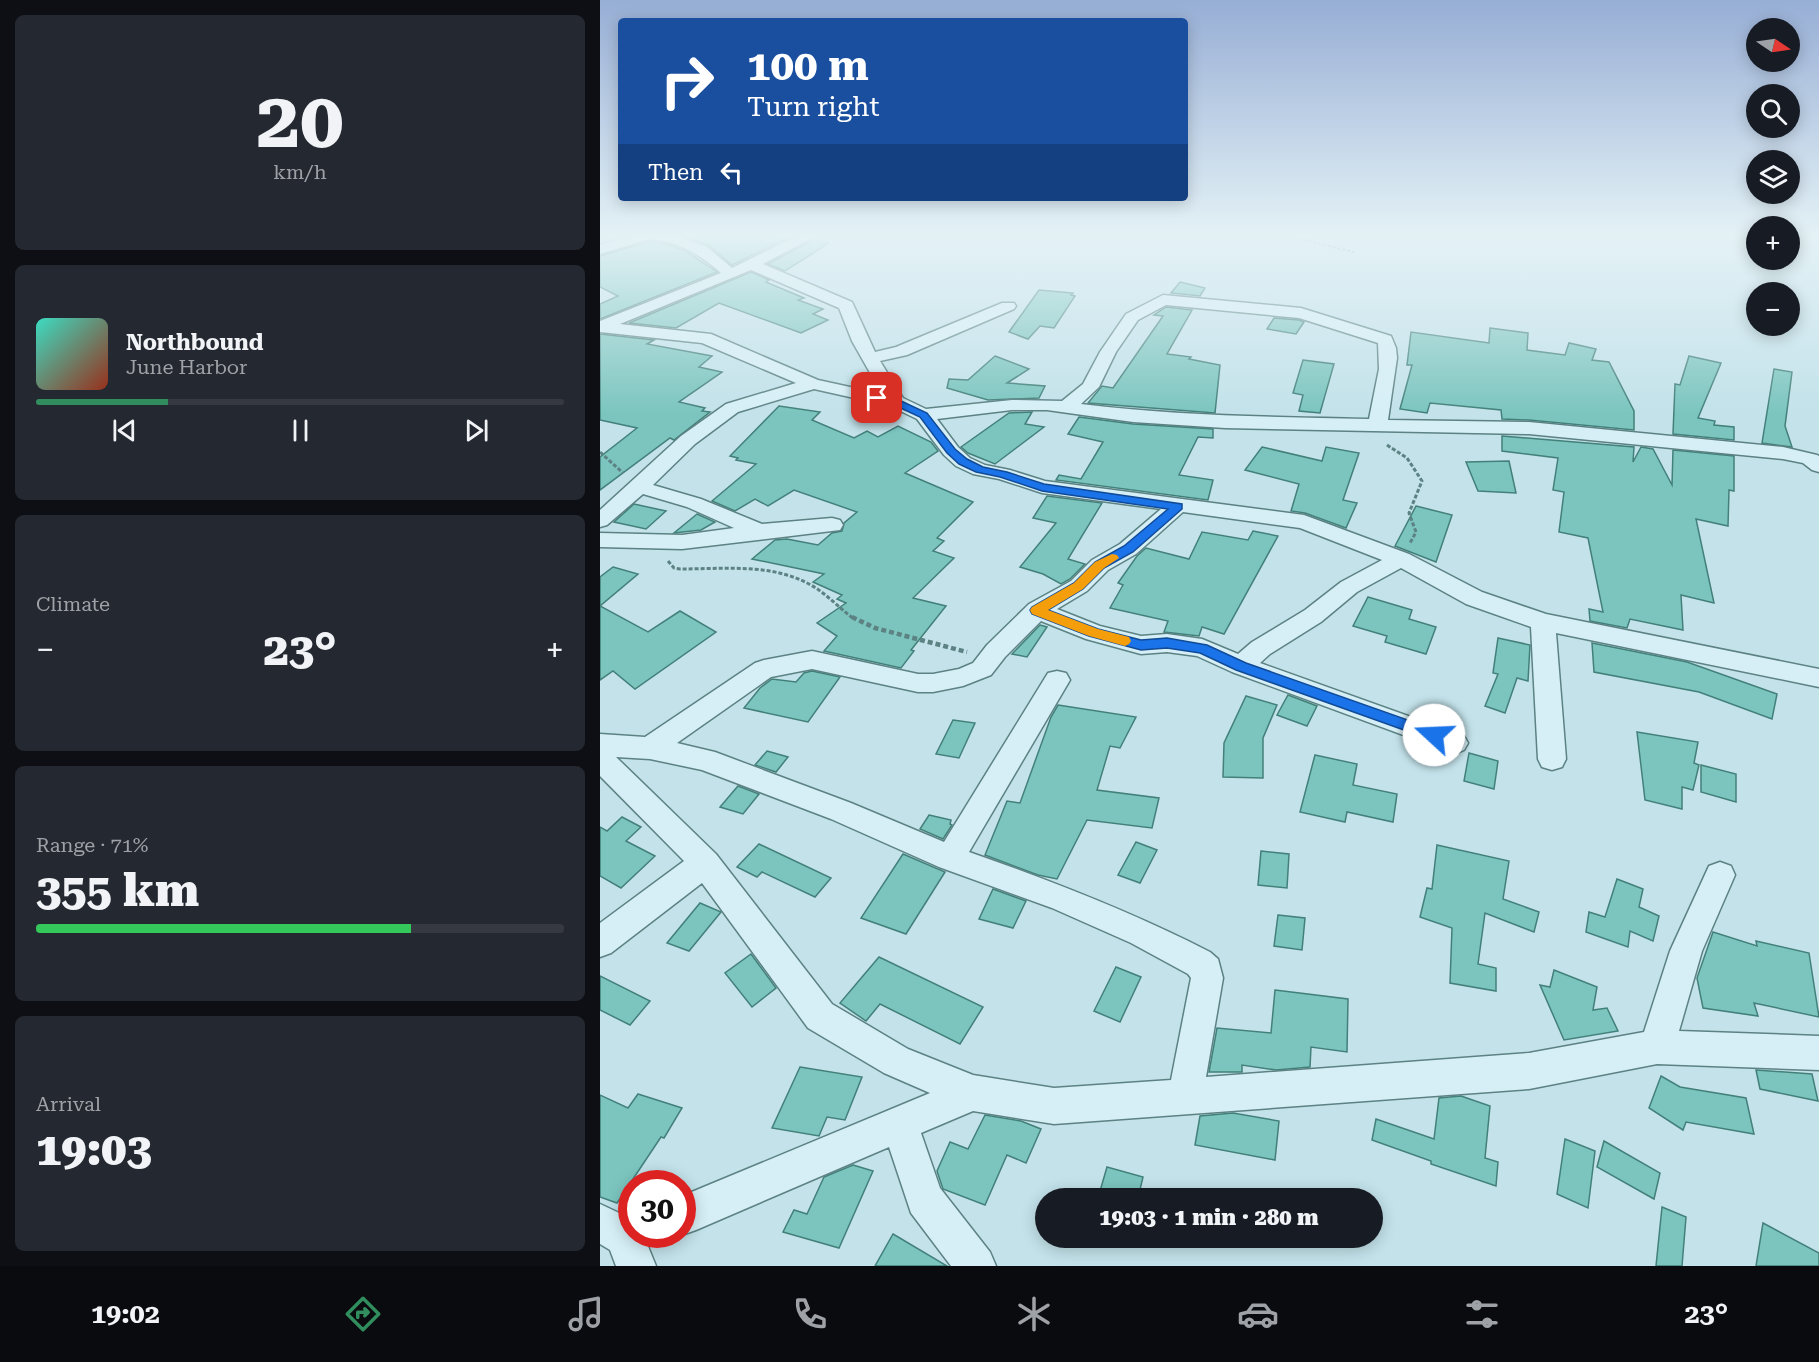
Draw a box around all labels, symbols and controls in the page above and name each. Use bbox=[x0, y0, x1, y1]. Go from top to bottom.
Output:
north arrow bbox=[1746, 18, 1800, 72]
map controls bbox=[1746, 18, 1800, 336]
text: 100 m bbox=[747, 41, 869, 90]
icon: right bbox=[648, 42, 726, 120]
text: 20 bbox=[256, 75, 344, 166]
button: search bbox=[1746, 84, 1800, 138]
text: Turn right bbox=[747, 91, 880, 123]
button: layers bbox=[1746, 150, 1800, 204]
icon: left bbox=[715, 156, 748, 189]
text: km/h bbox=[273, 160, 327, 184]
text: Then bbox=[648, 160, 703, 185]
button: + bbox=[1746, 216, 1800, 270]
button: − bbox=[1746, 282, 1800, 336]
text: Northbound bbox=[126, 330, 264, 355]
text: June Harbor bbox=[126, 355, 247, 379]
pin bbox=[851, 372, 902, 423]
icon: arrive bbox=[860, 381, 893, 414]
icon: previous bbox=[108, 414, 141, 447]
icon: pause bbox=[284, 414, 317, 447]
icon: next bbox=[460, 414, 493, 447]
text: Climate bbox=[36, 592, 110, 616]
text: 23° bbox=[264, 623, 337, 676]
text: − bbox=[36, 630, 54, 669]
text: + bbox=[546, 630, 564, 669]
position arrow bbox=[1402, 703, 1466, 767]
text: Range · 71% bbox=[36, 833, 148, 857]
text: 355 km bbox=[36, 864, 199, 917]
text: Arrival bbox=[36, 1092, 101, 1116]
text: 19:03 bbox=[36, 1123, 152, 1176]
speed limit sign: 30 bbox=[618, 1170, 696, 1248]
text: 19:03 · 1 min · 280 m bbox=[1099, 1205, 1319, 1230]
icon: directions bbox=[342, 1293, 384, 1335]
icon: music bbox=[565, 1293, 607, 1335]
icon: phone bbox=[789, 1293, 831, 1335]
icon: climate bbox=[1013, 1293, 1055, 1335]
icon: car bbox=[1237, 1293, 1279, 1335]
icon: filters bbox=[1461, 1293, 1503, 1335]
text: 19:02 bbox=[91, 1298, 160, 1330]
text: 23° bbox=[1684, 1298, 1728, 1330]

